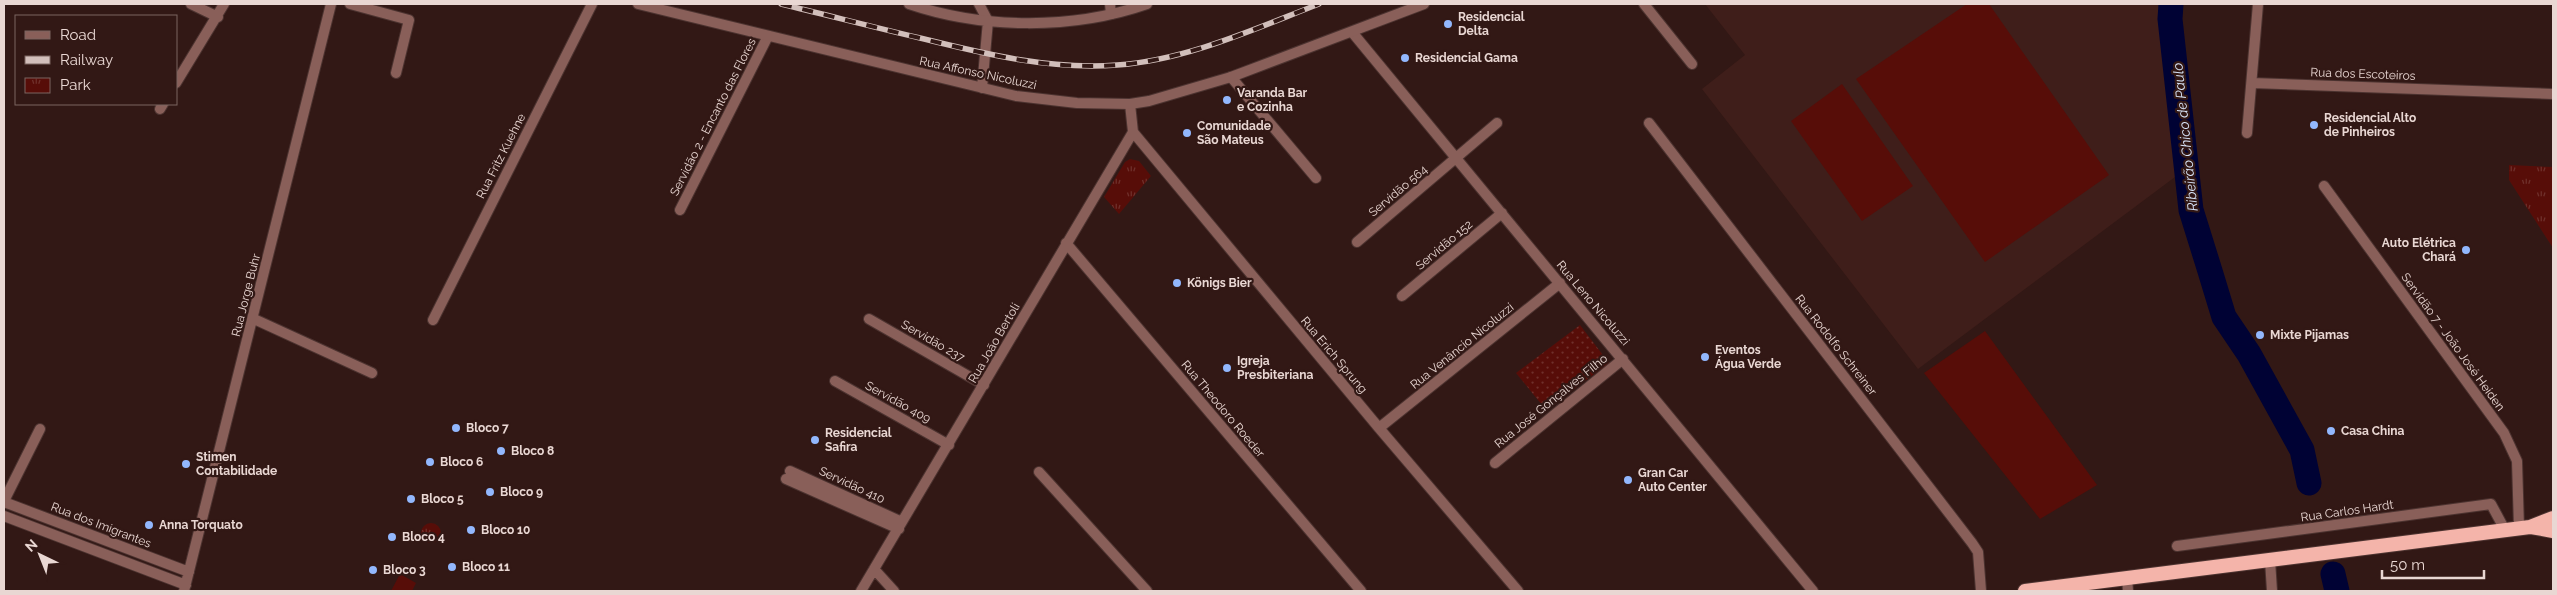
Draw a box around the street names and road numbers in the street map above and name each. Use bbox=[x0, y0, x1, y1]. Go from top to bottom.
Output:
street label: Servidão 2 - Encanto das Flores bbox=[667, 36, 759, 198]
street label: Rua Affonso Nicoluzzi bbox=[918, 54, 1038, 92]
street label: Rua dos Escoteiros bbox=[2310, 65, 2416, 83]
street label: Rua Fritz Kuehne bbox=[474, 111, 528, 201]
street label: Servidão 564 bbox=[1366, 162, 1430, 220]
street label: Servidão 152 bbox=[1413, 217, 1475, 273]
street label: Rua Jorge Buhr bbox=[229, 251, 263, 338]
street label: Rua Leno Nicoluzzi bbox=[1554, 258, 1632, 348]
street label: Servidão 7 - João José Heiden bbox=[2398, 270, 2508, 414]
street label: Rua Rodolfo Schreiner bbox=[1792, 292, 1880, 399]
street label: Rua Venâncio Nicoluzzi bbox=[1408, 300, 1516, 392]
street label: Rua João Bertoli bbox=[965, 301, 1023, 385]
street label: Rua Erich Sprung bbox=[1298, 314, 1370, 396]
street label: Servidão 237 bbox=[899, 317, 968, 365]
street label: Rua José Gonçalves Filho bbox=[1492, 351, 1610, 451]
street label: Rua Theodoro Roeder bbox=[1178, 358, 1268, 461]
street label: Servidão 409 bbox=[863, 378, 933, 426]
street label: Servidão 410 bbox=[817, 464, 887, 506]
street label: Rua Carlos Hardt bbox=[2300, 498, 2394, 524]
street label: Rua dos Imigrantes bbox=[49, 499, 153, 551]

